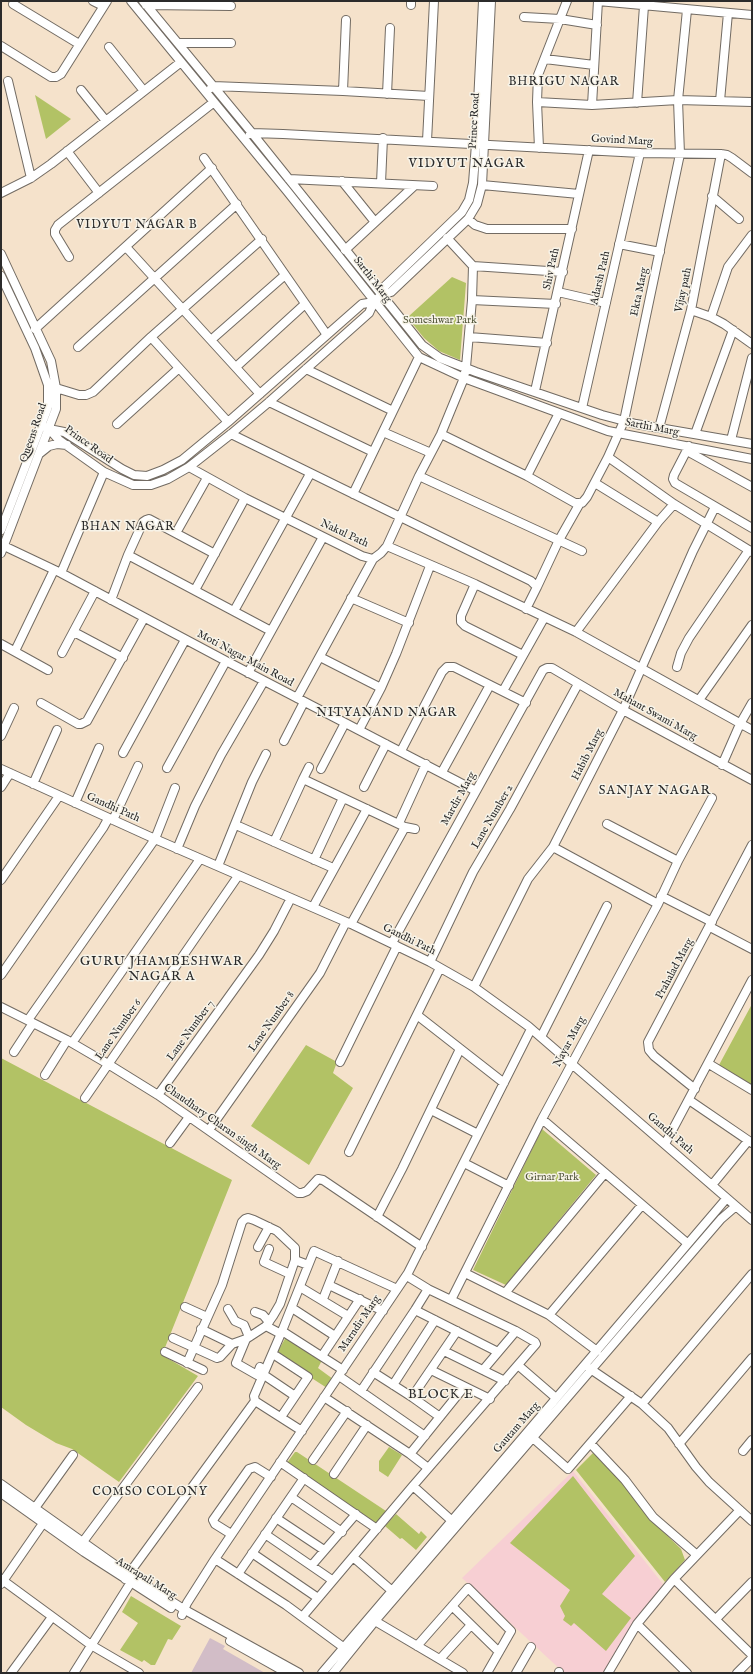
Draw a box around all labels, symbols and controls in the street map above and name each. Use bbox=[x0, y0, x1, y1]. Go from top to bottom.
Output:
district label: BHRIGU NAGAR bbox=[508, 76, 620, 90]
street label: Prince Road bbox=[467, 93, 483, 149]
street label: Govind Marg bbox=[591, 133, 653, 149]
district label: VIDYUT NAGAR bbox=[408, 156, 526, 172]
district label: VIDYUT NAGAR B bbox=[76, 219, 198, 233]
street label: Shiv Path bbox=[541, 247, 563, 291]
street label: Adarsh Path bbox=[588, 250, 614, 306]
street label: Sarthi Marg bbox=[350, 254, 394, 306]
street label: Ekta Marg bbox=[628, 266, 652, 318]
street label: Vijay path bbox=[673, 266, 695, 314]
park label: Someshwar Park bbox=[403, 314, 477, 328]
street label: Queens Road bbox=[18, 402, 50, 464]
street label: Sarthi Marg bbox=[624, 416, 680, 440]
street label: Prince Road bbox=[61, 423, 115, 467]
street label: Nakul Path bbox=[318, 517, 370, 551]
district label: BHAN NAGAR bbox=[81, 521, 175, 535]
street label: Moti Nagar Main Road bbox=[194, 628, 296, 690]
street label: Mahant Swami Marg bbox=[611, 686, 699, 744]
district label: NITYANAND NAGAR bbox=[317, 707, 457, 721]
street label: Habib Marg bbox=[569, 727, 607, 783]
street label: Mardir Marg bbox=[439, 770, 479, 828]
street label: Lane Number 2 bbox=[469, 783, 517, 851]
district label: SANJAY NAGAR bbox=[599, 783, 711, 799]
street label: Gandhi Path bbox=[84, 790, 142, 826]
street label: Gandhi Path bbox=[380, 922, 438, 958]
street label: Prahalad Marg bbox=[653, 936, 697, 1002]
district label: GURU JHAMBESHWAR NAGAR A bbox=[80, 954, 244, 985]
street label: Lane Number 8 bbox=[246, 989, 298, 1055]
street label: Lane Number 6 bbox=[93, 997, 145, 1063]
street label: Lane Number 7 bbox=[165, 998, 217, 1064]
street label: Nayar Marg bbox=[551, 1014, 589, 1070]
street label: Chaudhary Charan singh Marg bbox=[161, 1081, 283, 1173]
street label: Gandhi Path bbox=[644, 1110, 696, 1158]
park label: Girnar Park bbox=[525, 1171, 579, 1185]
street label: Marndir Marg bbox=[336, 1293, 384, 1355]
district label: BLOCK E bbox=[408, 1387, 474, 1403]
street label: Gautam Marg bbox=[491, 1400, 543, 1456]
district label: COMSO COLONY bbox=[92, 1486, 208, 1500]
street label: Amrapali Marg bbox=[113, 1555, 179, 1603]

